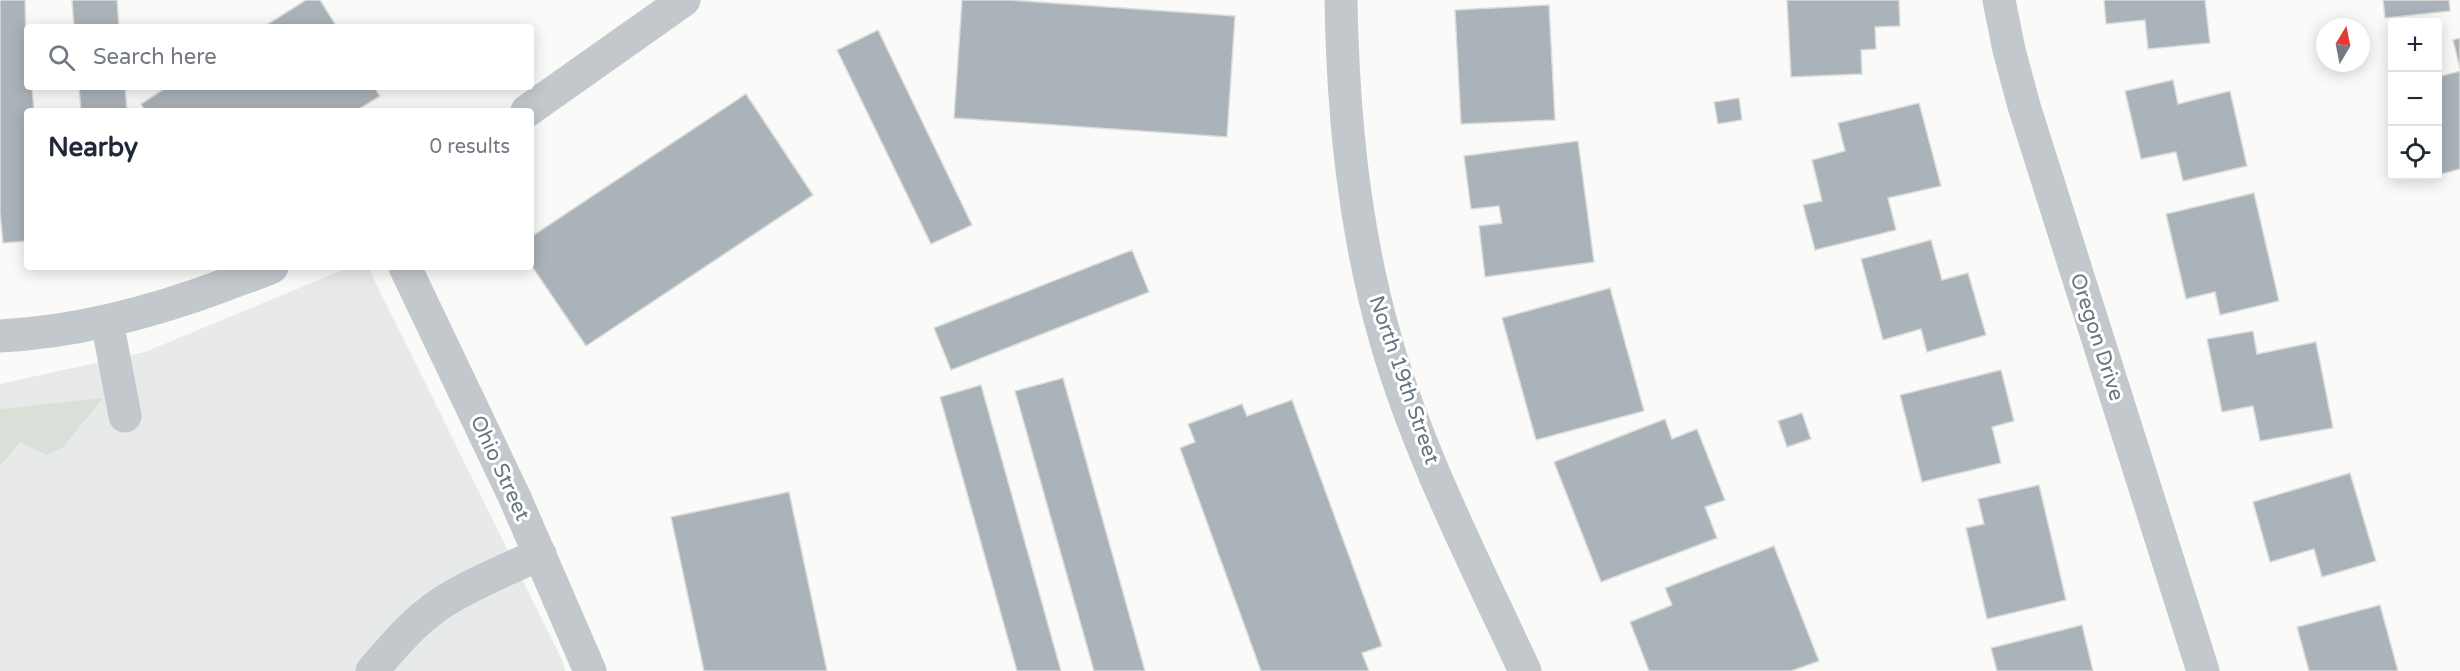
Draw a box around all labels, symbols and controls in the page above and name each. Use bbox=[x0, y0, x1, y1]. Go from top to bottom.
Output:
north arrow bbox=[2316, 18, 2370, 72]
map controls bbox=[2388, 18, 2442, 180]
button: + bbox=[2388, 18, 2442, 72]
search box bbox=[24, 24, 534, 90]
icon: search bbox=[45, 41, 78, 74]
text: Search here bbox=[93, 44, 217, 70]
button: − bbox=[2388, 72, 2442, 126]
button: locate bbox=[2388, 126, 2442, 180]
text: Nearby bbox=[48, 132, 138, 163]
text: 0 results bbox=[430, 135, 510, 159]
street label: Oregon Drive bbox=[2065, 270, 2129, 404]
street label: North 19th Street bbox=[1363, 293, 1445, 467]
street label: Ohio Street bbox=[465, 411, 535, 525]

